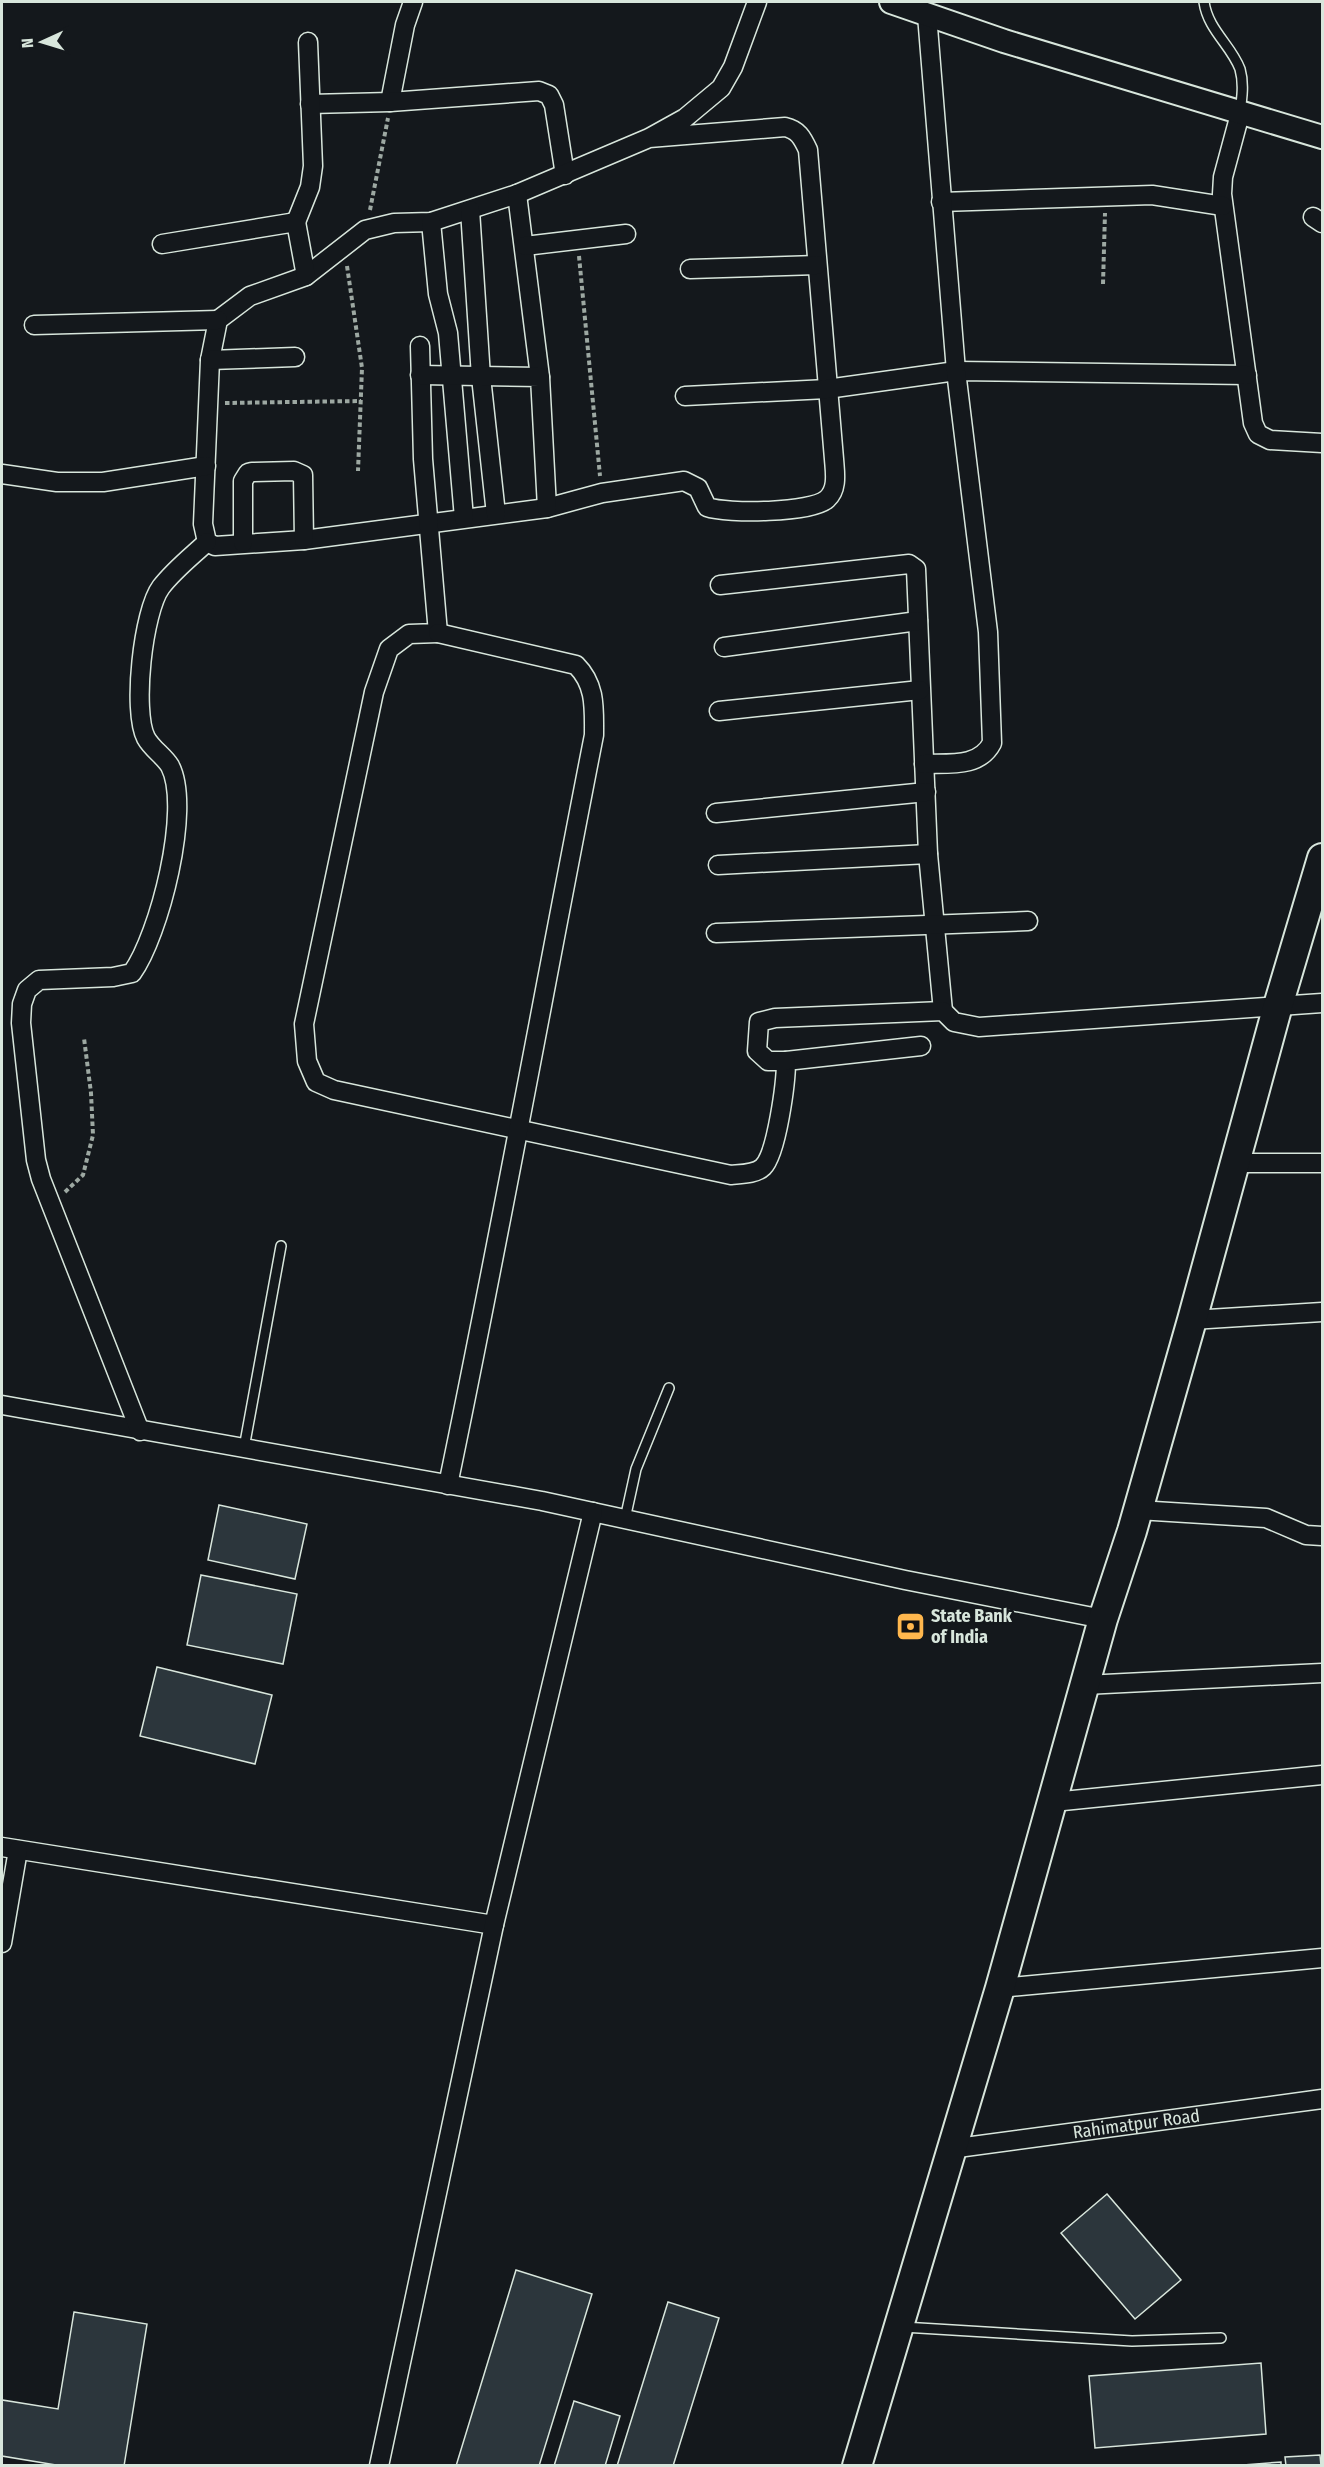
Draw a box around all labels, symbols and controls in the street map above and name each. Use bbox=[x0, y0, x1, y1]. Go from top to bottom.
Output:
north arrow bbox=[12, 12, 72, 72]
text: N bbox=[18, 38, 37, 48]
place label: State Bank of India bbox=[931, 1605, 1013, 1648]
bank icon: State Bank of India bbox=[894, 1610, 926, 1642]
street label: Rahimatpur Road bbox=[1071, 2105, 1201, 2143]

